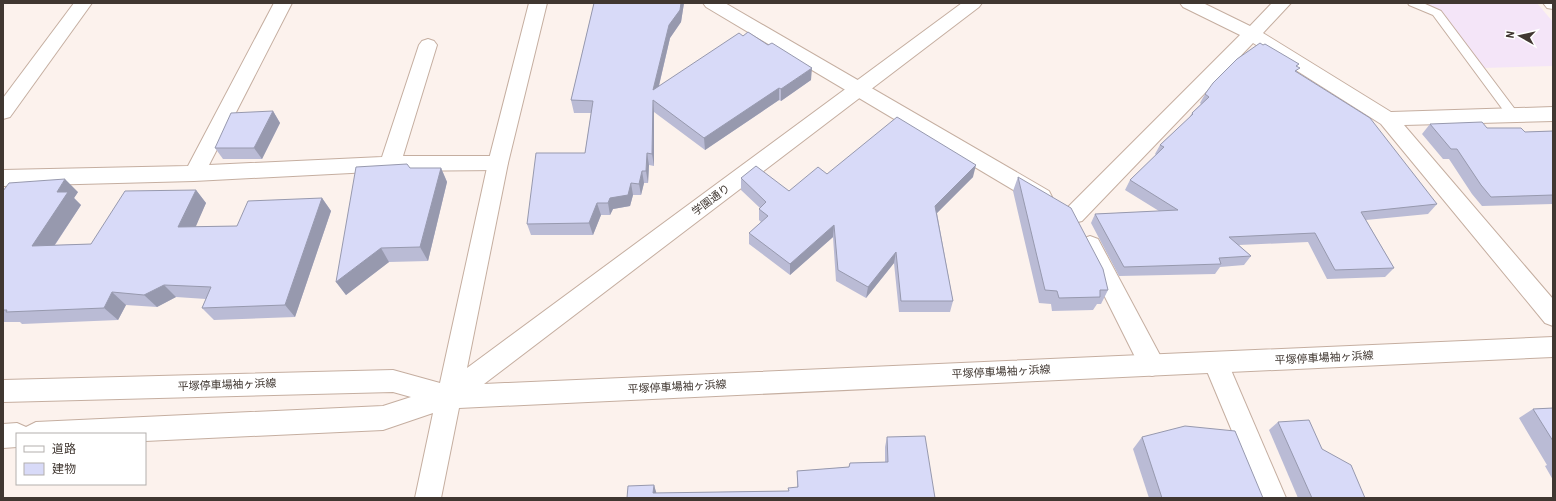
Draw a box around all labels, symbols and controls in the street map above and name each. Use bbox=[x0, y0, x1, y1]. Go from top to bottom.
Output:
north arrow bbox=[1500, 16, 1540, 56]
text: N bbox=[1504, 30, 1518, 39]
street label: 学園通り bbox=[690, 182, 732, 218]
street label: 平塚停車場袖ヶ浜線 bbox=[1274, 349, 1374, 367]
street label: 平塚停車場袖ヶ浜線 bbox=[951, 363, 1051, 381]
street label: 平塚停車場袖ヶ浜線 bbox=[177, 377, 277, 393]
street label: 平塚停車場袖ヶ浜線 bbox=[627, 378, 727, 396]
legend bbox=[16, 433, 146, 485]
text: 道路 bbox=[52, 442, 76, 456]
text: 建物 bbox=[52, 462, 76, 476]

